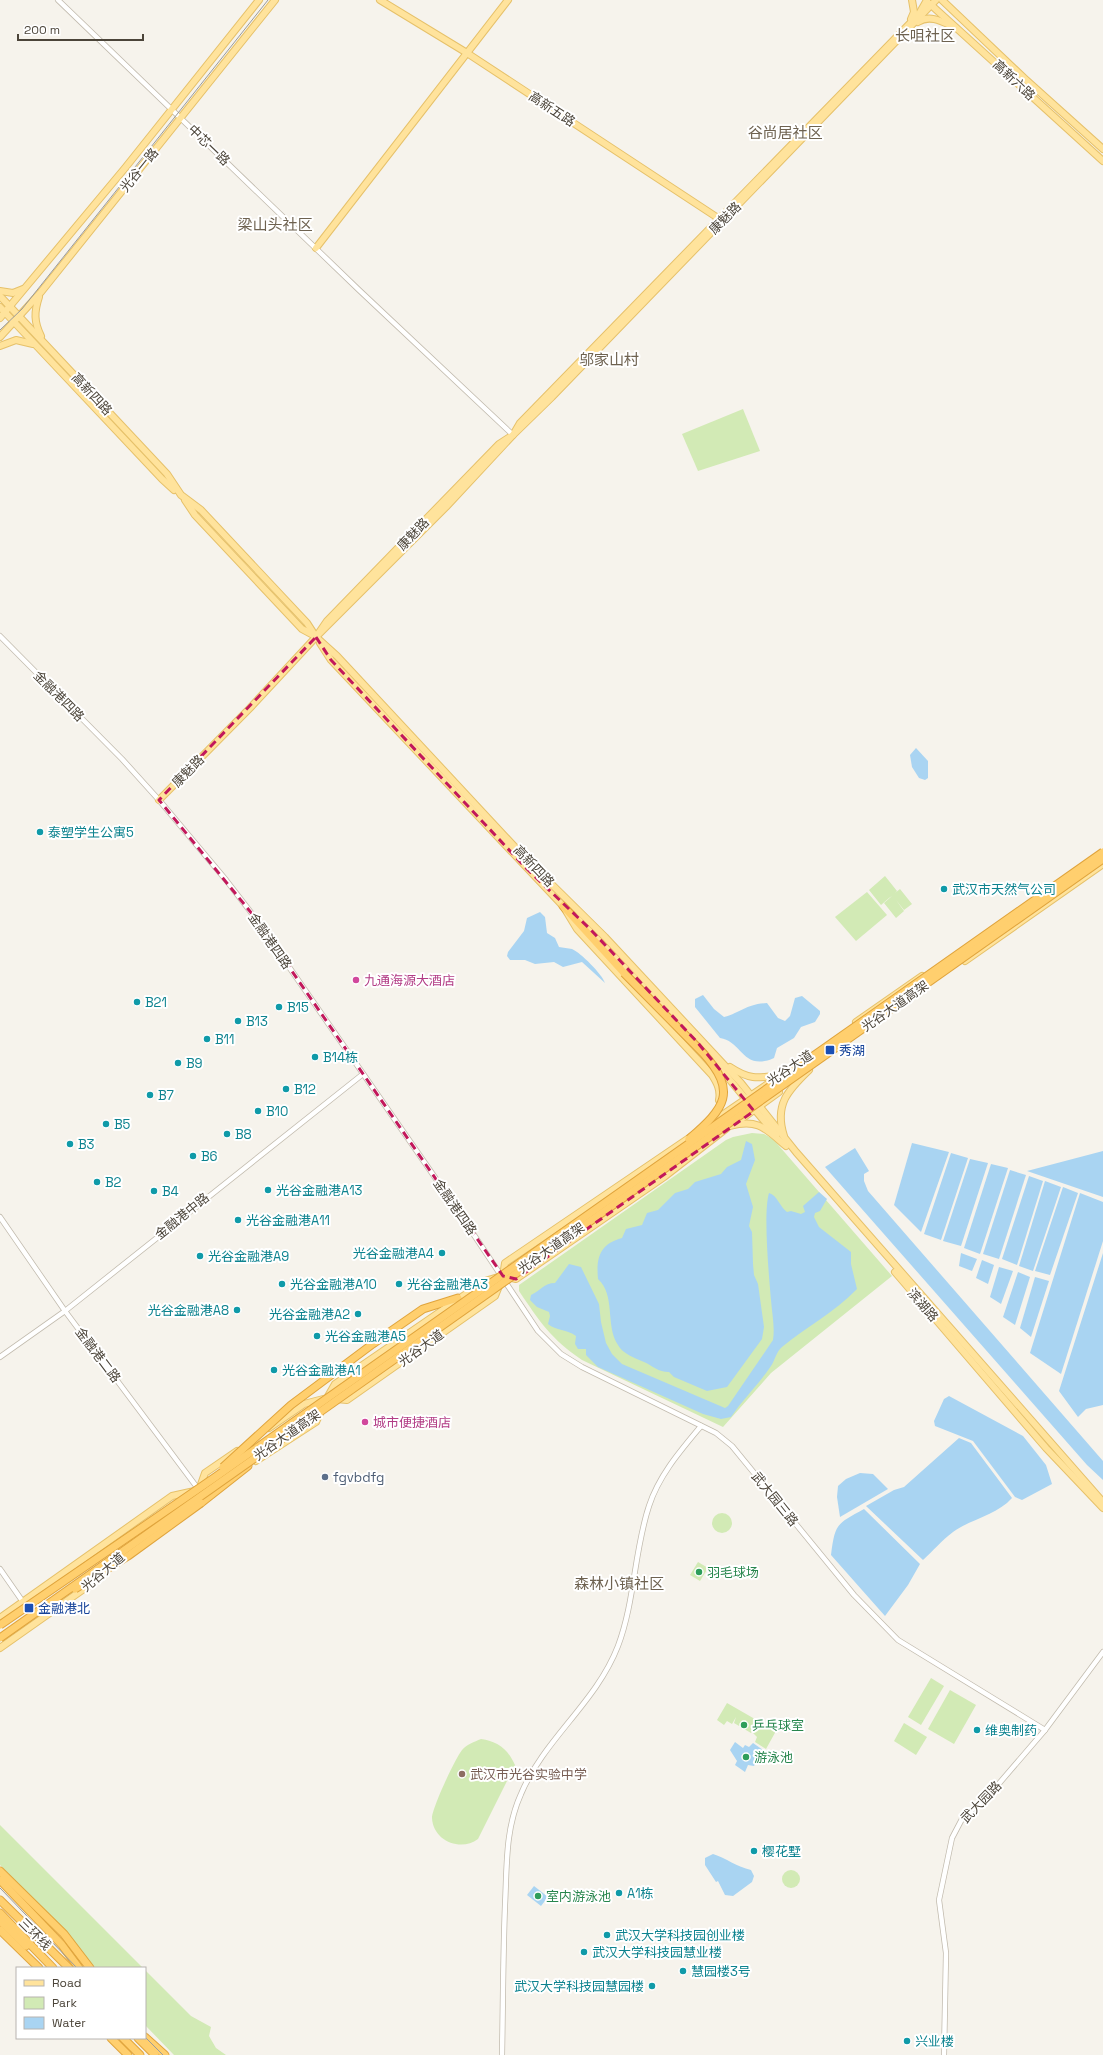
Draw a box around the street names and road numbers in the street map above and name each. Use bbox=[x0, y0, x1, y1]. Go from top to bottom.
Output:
street label: 高新六路 bbox=[989, 56, 1039, 104]
street label: 高新五路 bbox=[526, 88, 578, 130]
street label: 中芯一路 bbox=[184, 121, 234, 169]
street label: 光谷一路 bbox=[116, 144, 162, 196]
street label: 康魅路 bbox=[705, 198, 745, 238]
street label: 高新四路 bbox=[68, 369, 116, 419]
street label: 康魅路 bbox=[393, 514, 433, 554]
street label: 金融港四路 bbox=[30, 667, 88, 725]
street label: 康魅路 bbox=[168, 751, 208, 791]
street label: 高新四路 bbox=[510, 841, 558, 891]
street label: 金融港四路 bbox=[244, 909, 296, 973]
street label: 光谷大道高架 bbox=[858, 977, 932, 1035]
street label: 光谷大道 bbox=[764, 1046, 816, 1090]
street label: 金融港四路 bbox=[429, 1175, 481, 1239]
street label: 金融港中路 bbox=[151, 1189, 213, 1243]
street label: 光谷大道高架 bbox=[514, 1219, 588, 1277]
street label: 滨湖路 bbox=[904, 1285, 942, 1325]
street label: 金融港二路 bbox=[72, 1324, 124, 1386]
street label: 光谷大道 bbox=[395, 1326, 447, 1370]
street label: 光谷大道高架 bbox=[250, 1406, 324, 1464]
street label: 武大园三路 bbox=[748, 1468, 802, 1530]
street label: 光谷大道 bbox=[78, 1549, 128, 1595]
street label: 武大园路 bbox=[957, 1777, 1005, 1827]
street label: 三环线 bbox=[15, 1914, 55, 1954]

